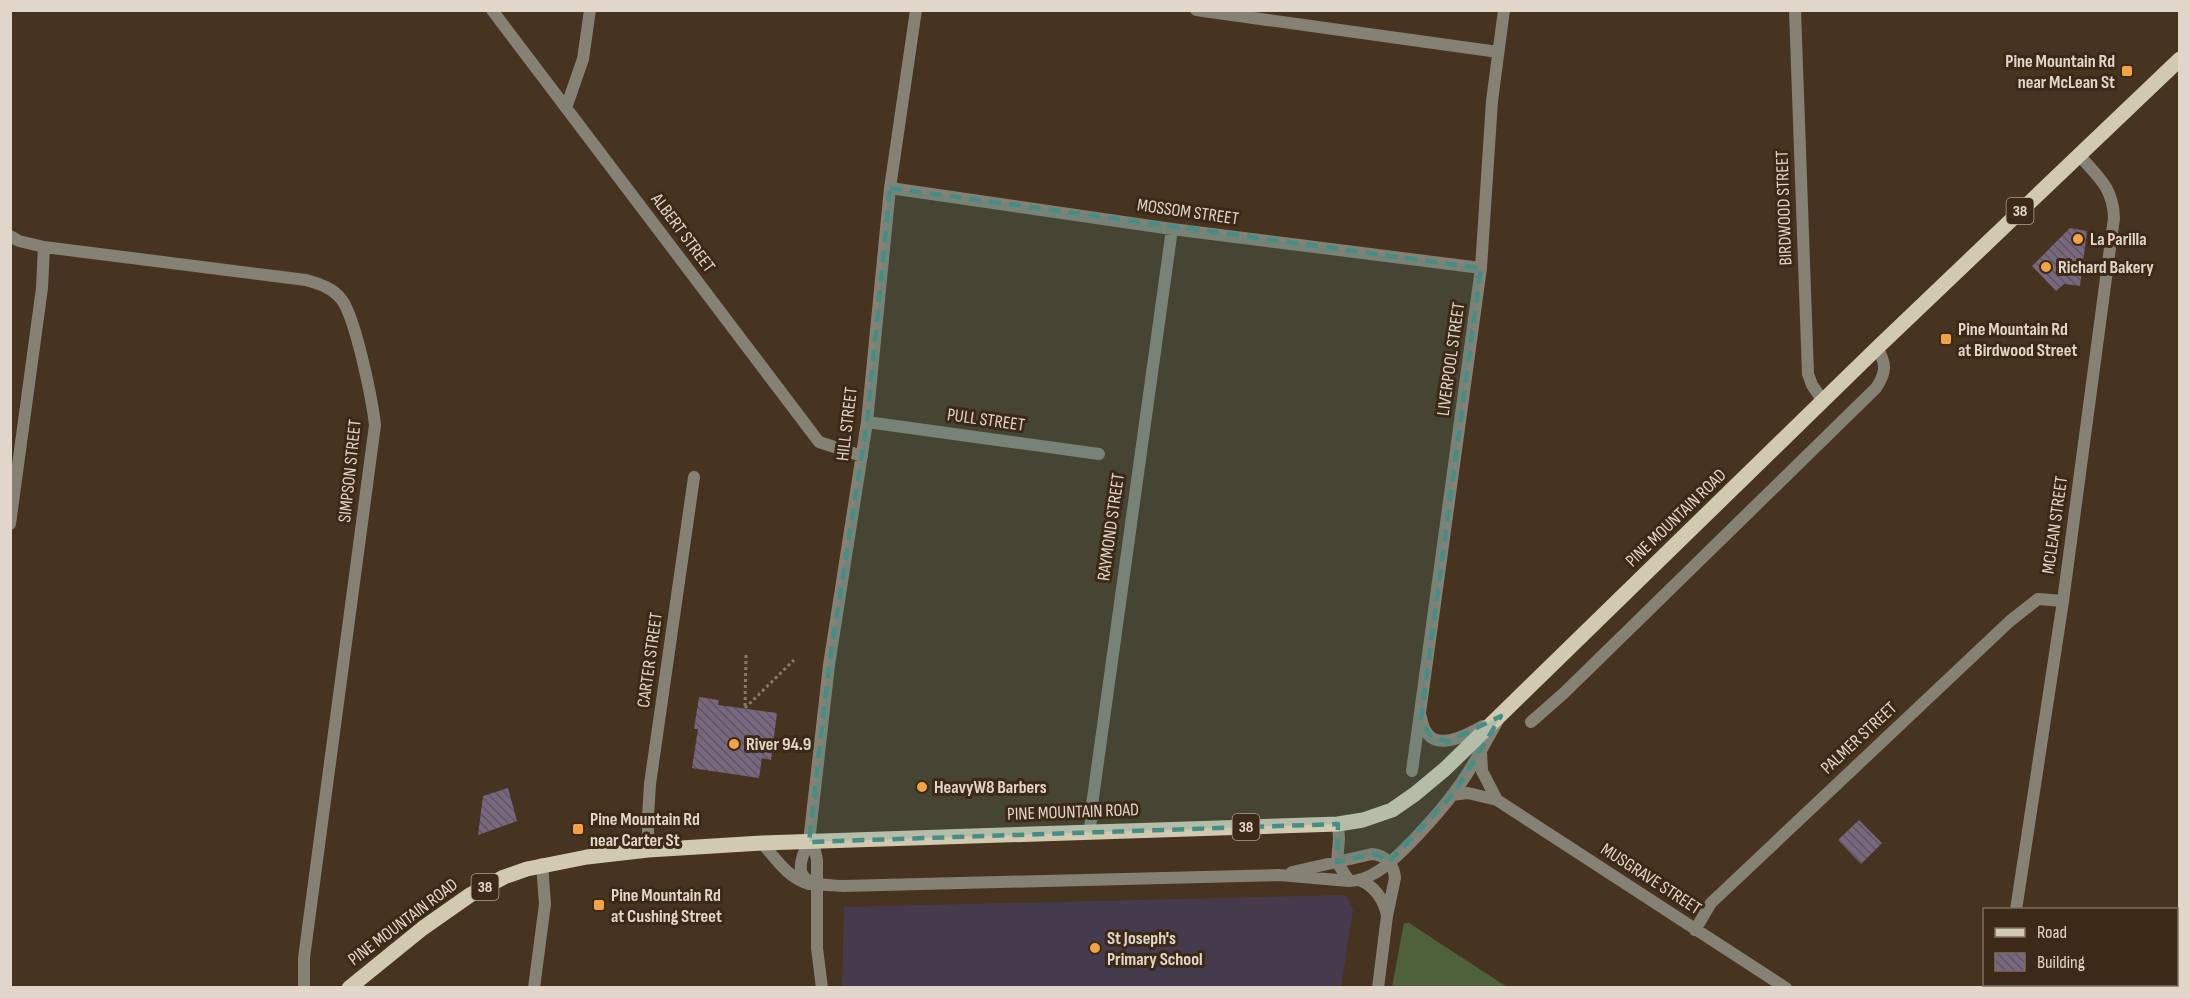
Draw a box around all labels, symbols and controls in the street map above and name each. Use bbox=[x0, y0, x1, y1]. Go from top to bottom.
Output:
place label: Pine Mountain Rd near McLean St bbox=[2005, 51, 2115, 93]
marker: Pine Mountain Rd near McLean St bbox=[2120, 64, 2134, 78]
street label: BIRDWOOD STREET bbox=[1771, 150, 1797, 266]
street label: ALBERT STREET bbox=[646, 189, 719, 277]
street label: MOSSOM STREET bbox=[1136, 194, 1240, 230]
road number: 38 bbox=[2006, 198, 2034, 224]
place label: La Parilla bbox=[2090, 229, 2147, 250]
marker: La Parilla bbox=[2071, 232, 2085, 246]
place label: Richard Bakery bbox=[2058, 257, 2154, 278]
marker: Richard Bakery bbox=[2039, 260, 2053, 274]
street label: LIVERPOOL STREET bbox=[1433, 301, 1469, 417]
place label: Pine Mountain Rd at Birdwood Street bbox=[1958, 319, 2077, 361]
marker: Pine Mountain Rd at Birdwood Street bbox=[1939, 332, 1953, 346]
street label: HILL STREET bbox=[832, 386, 862, 462]
street label: PULL STREET bbox=[946, 404, 1026, 436]
street label: SIMPSON STREET bbox=[334, 418, 366, 524]
street label: PINE MOUNTAIN ROAD bbox=[1621, 465, 1731, 571]
street label: RAYMOND STREET bbox=[1093, 472, 1129, 582]
street label: MCLEAN STREET bbox=[2038, 475, 2072, 575]
street label: CARTER STREET bbox=[633, 611, 667, 709]
street label: PALMER STREET bbox=[1817, 698, 1901, 778]
place label: River 94.9 bbox=[746, 734, 811, 755]
marker: River 94.9 bbox=[727, 737, 741, 751]
place label: HeavyW8 Barbers bbox=[934, 777, 1047, 798]
marker: HeavyW8 Barbers bbox=[915, 780, 929, 794]
street label: PINE MOUNTAIN ROAD bbox=[1007, 799, 1139, 825]
place label: Pine Mountain Rd near Carter St bbox=[590, 809, 700, 851]
road number: 38 bbox=[1232, 814, 1260, 840]
marker: Pine Mountain Rd near Carter St bbox=[571, 822, 585, 836]
street label: MUSGRAVE STREET bbox=[1597, 839, 1705, 919]
street label: PINE MOUNTAIN ROAD bbox=[344, 874, 462, 970]
road number: 38 bbox=[472, 874, 498, 900]
place label: Pine Mountain Rd at Cushing Street bbox=[611, 885, 722, 927]
marker: Pine Mountain Rd at Cushing Street bbox=[592, 898, 606, 912]
legend bbox=[1983, 908, 2178, 986]
text: Road bbox=[2037, 922, 2067, 943]
place label: St Joseph's Primary School bbox=[1107, 928, 1203, 970]
marker: St Joseph's Primary School bbox=[1088, 941, 1102, 955]
text: Building bbox=[2037, 952, 2085, 973]

